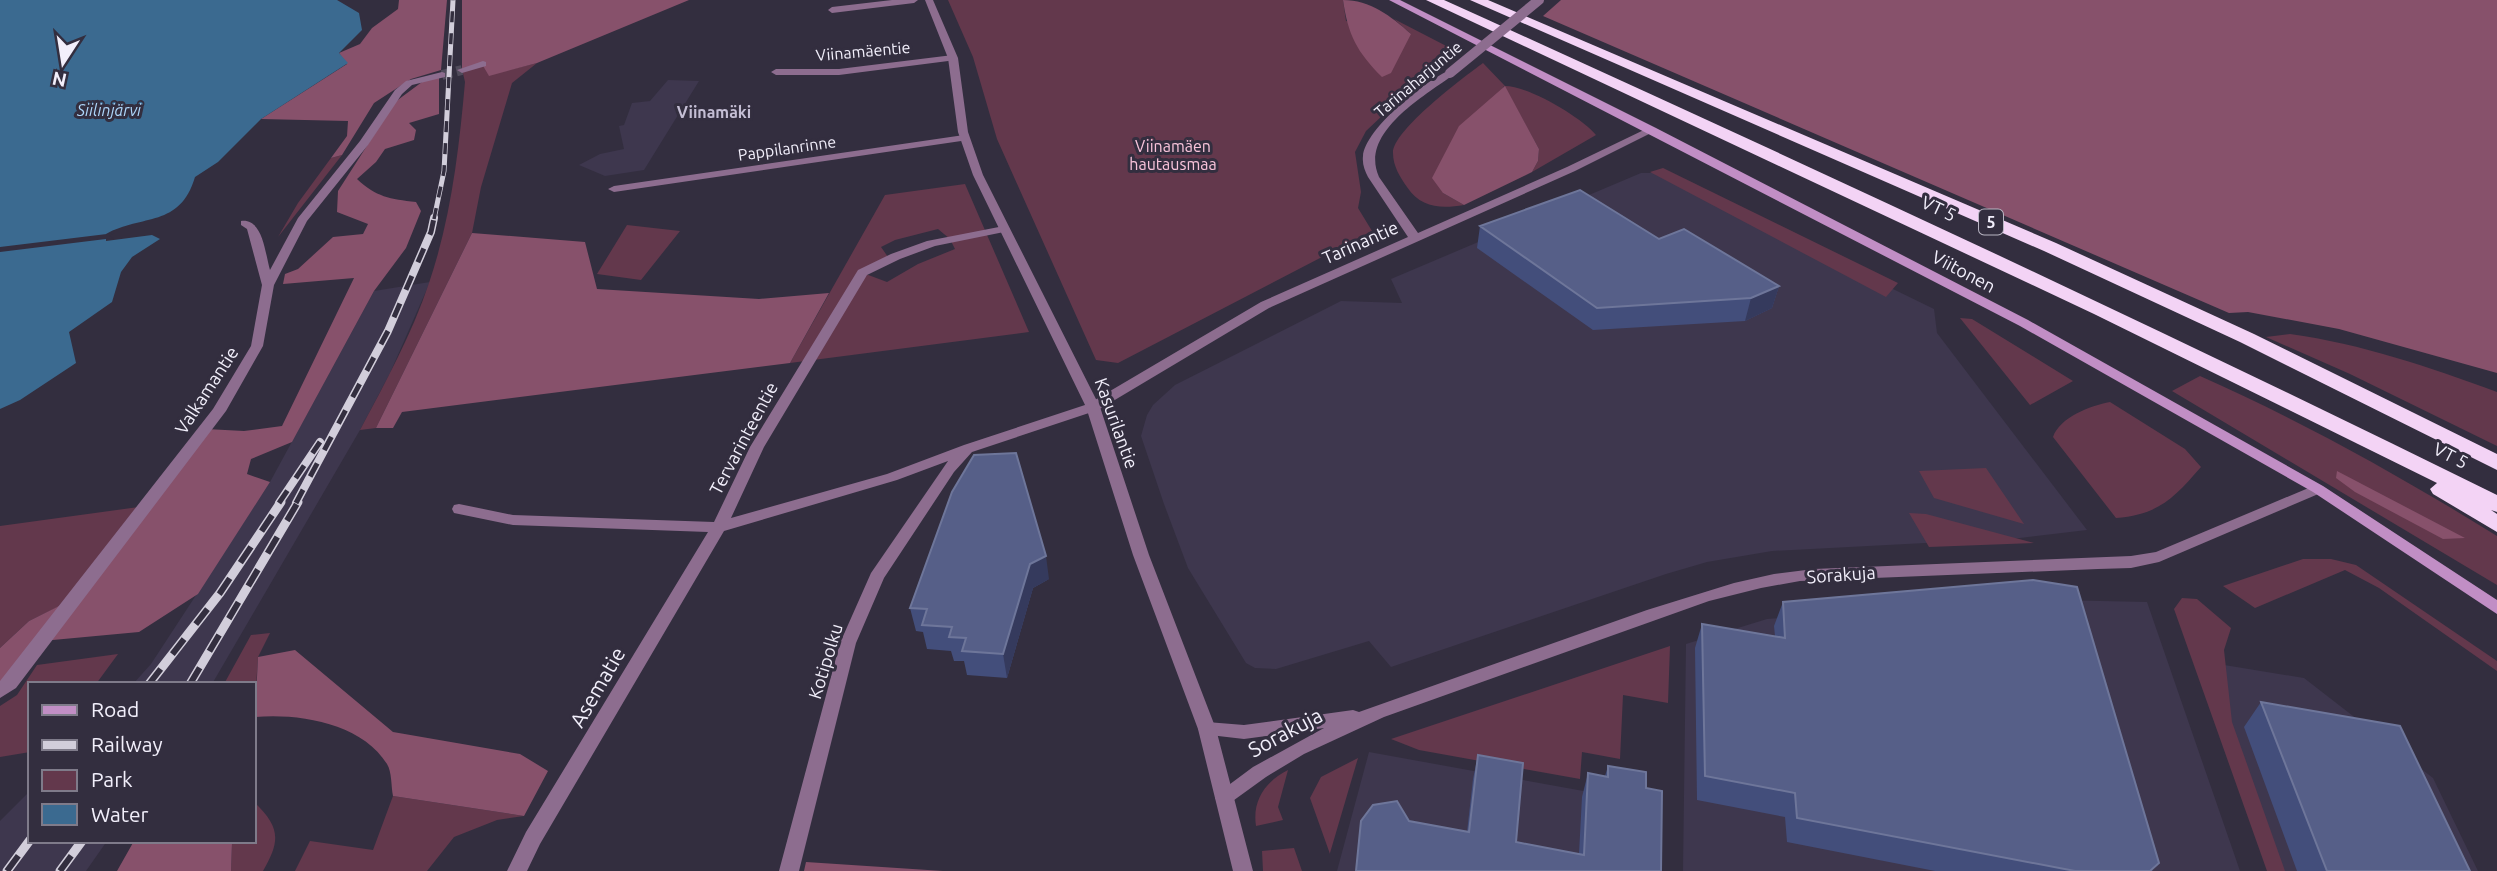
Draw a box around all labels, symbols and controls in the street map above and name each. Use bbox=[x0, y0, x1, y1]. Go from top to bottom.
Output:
north arrow bbox=[28, 28, 98, 98]
street label: Tarinaharjuntie bbox=[1371, 37, 1465, 121]
street label: Viinamäentie bbox=[815, 38, 911, 64]
text: N bbox=[50, 67, 69, 92]
water label: Siilinjärvi bbox=[76, 101, 142, 119]
district label: Viinamäki bbox=[677, 103, 751, 121]
street label: Pappilanrinne bbox=[737, 132, 837, 164]
park label: Viinamäen hautausmaa bbox=[1129, 137, 1217, 173]
street label: VT 5 bbox=[1918, 191, 1960, 225]
road number: 5 bbox=[1979, 210, 2003, 234]
street label: Tarinantie bbox=[1319, 216, 1401, 268]
street label: Viitonen bbox=[1929, 246, 1999, 296]
street label: Valkamantie bbox=[170, 343, 242, 437]
street label: Kasurilantie bbox=[1091, 375, 1143, 471]
street label: Tervarinteentie bbox=[705, 378, 781, 498]
street label: VT 5 bbox=[2430, 438, 2472, 472]
street label: Sorakuja bbox=[1806, 562, 1876, 586]
street label: Kotipolku bbox=[804, 621, 846, 701]
street label: Asematie bbox=[564, 643, 630, 731]
legend bbox=[28, 682, 256, 843]
text: Road bbox=[91, 697, 139, 721]
street label: Sorakuja bbox=[1244, 703, 1326, 761]
text: Railway bbox=[91, 732, 163, 756]
text: Park bbox=[91, 767, 133, 791]
text: Water bbox=[91, 802, 149, 826]

